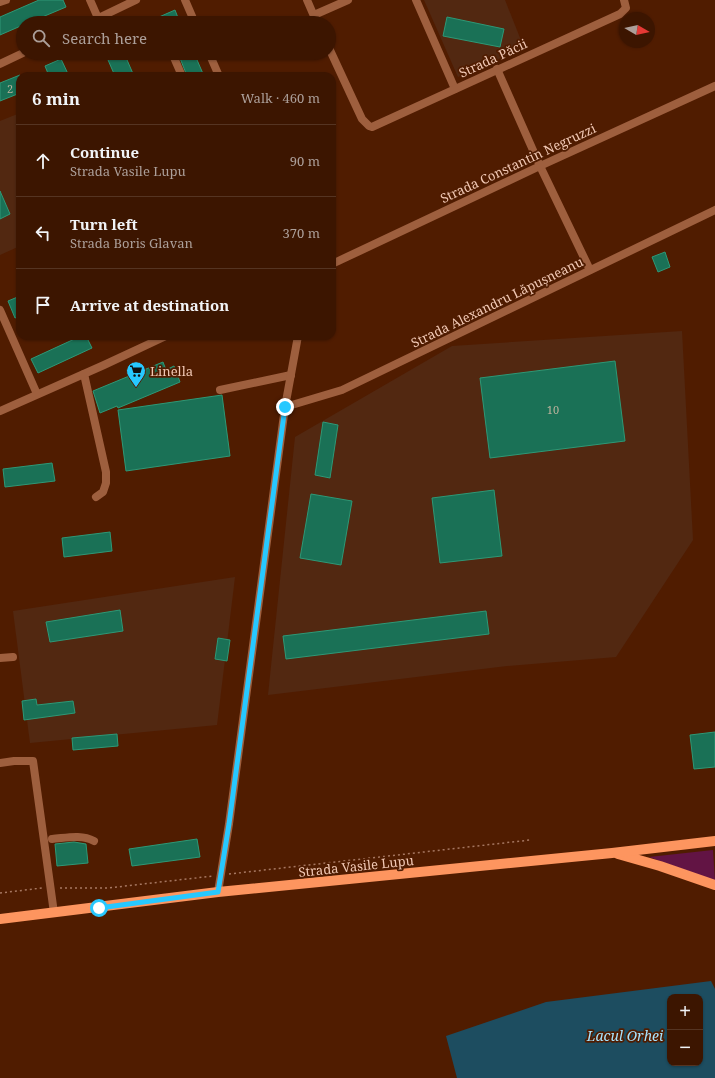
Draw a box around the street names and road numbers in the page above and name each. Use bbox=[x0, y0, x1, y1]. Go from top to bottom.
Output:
street label: Strada Păcii bbox=[456, 34, 530, 82]
street label: Strada Constantin Negruzzi bbox=[437, 119, 599, 207]
street label: Strada Alexandru Lăpușneanu bbox=[408, 252, 586, 352]
street label: Strada Vasile Lupu bbox=[297, 851, 415, 881]

